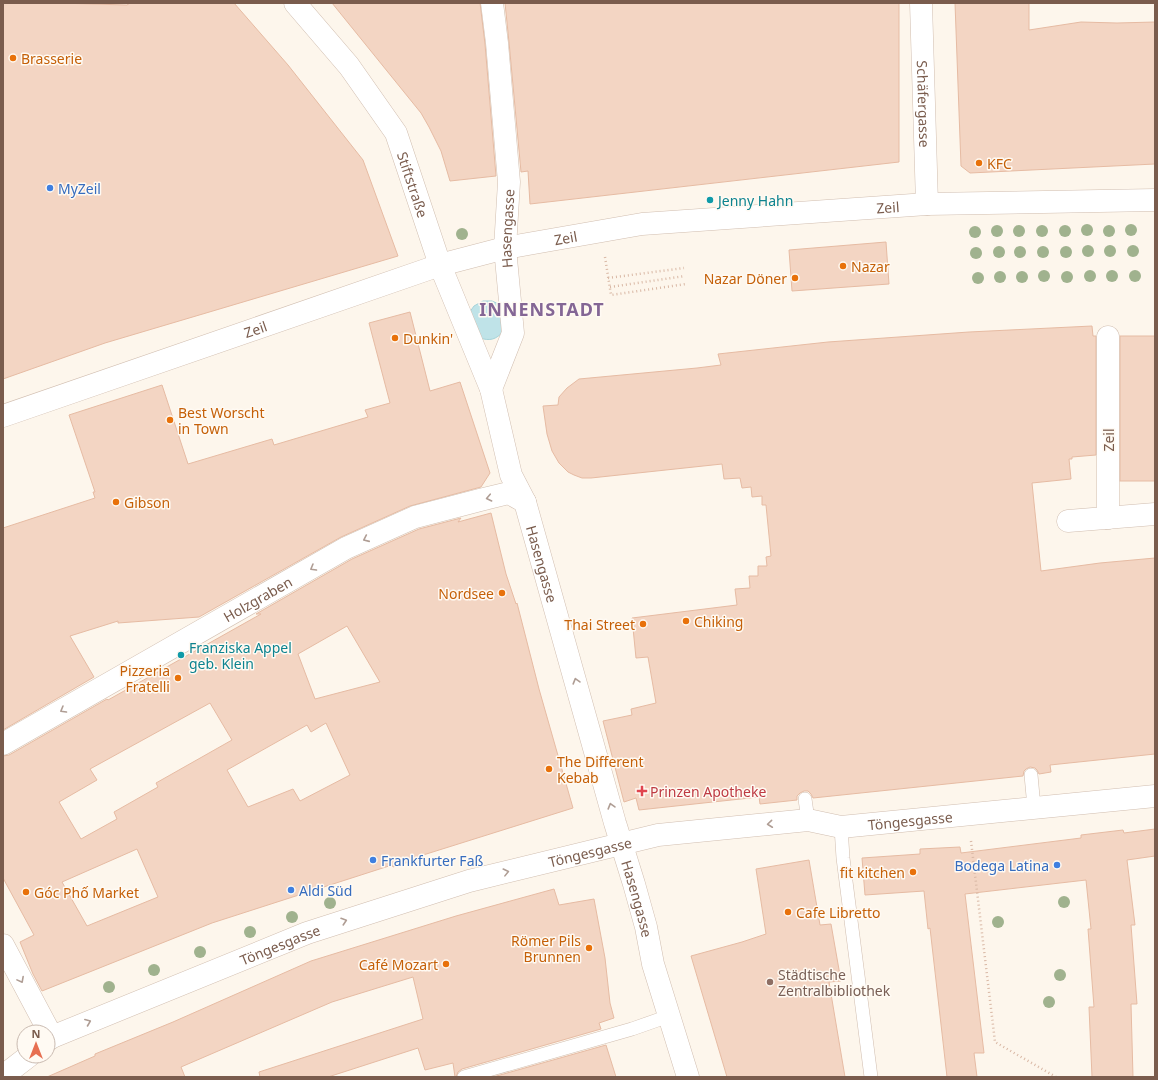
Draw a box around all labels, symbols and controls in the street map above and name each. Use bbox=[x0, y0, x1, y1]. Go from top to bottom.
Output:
place label: Brasserie bbox=[21, 49, 82, 68]
marker: Brasserie bbox=[8, 53, 18, 63]
street label: Schäfergasse bbox=[913, 60, 935, 148]
street label: Stiftstraße bbox=[393, 149, 433, 220]
place label: KFC bbox=[987, 154, 1012, 173]
marker: KFC bbox=[974, 158, 984, 168]
place label: MyZeil bbox=[58, 179, 101, 198]
marker: MyZeil bbox=[45, 183, 55, 193]
street label: Hasengasse bbox=[495, 188, 518, 269]
place label: Jenny Hahn bbox=[716, 191, 793, 210]
marker: Jenny Hahn bbox=[705, 195, 715, 205]
street label: Zeil bbox=[876, 196, 900, 217]
street label: Zeil bbox=[552, 226, 579, 249]
place label: Nazar bbox=[851, 257, 890, 276]
marker: Nazar bbox=[838, 261, 848, 271]
place label: Nazar Döner bbox=[704, 269, 787, 288]
marker: Nazar Döner bbox=[790, 273, 800, 283]
district label: INNENSTADT bbox=[479, 297, 605, 321]
street label: Zeil bbox=[241, 316, 269, 342]
place label: Dunkin' bbox=[403, 329, 453, 348]
marker: Dunkin' bbox=[390, 333, 400, 343]
place label: Best Worscht in Town bbox=[178, 403, 265, 438]
marker: Best Worscht in Town bbox=[165, 415, 175, 425]
street label: Zeil bbox=[1099, 428, 1118, 452]
place label: Gibson bbox=[124, 493, 170, 512]
one-way arrow bbox=[486, 493, 492, 501]
marker: Gibson bbox=[111, 497, 121, 507]
street label: Hasengasse bbox=[522, 523, 562, 605]
one-way arrow bbox=[363, 534, 371, 542]
one-way arrow bbox=[309, 563, 317, 570]
street label: Holzgraben bbox=[220, 571, 295, 626]
place label: Nordsee bbox=[438, 584, 494, 603]
marker: Nordsee bbox=[497, 588, 507, 598]
place label: Chiking bbox=[694, 612, 743, 631]
place label: Thai Street bbox=[564, 615, 635, 634]
marker: Chiking bbox=[681, 616, 691, 626]
marker: Thai Street bbox=[638, 619, 648, 629]
place label: Franziska Appel geb. Klein bbox=[189, 638, 292, 673]
marker: Franziska Appel geb. Klein bbox=[176, 650, 186, 660]
place label: Pizzeria Fratelli bbox=[120, 661, 170, 696]
marker: Pizzeria Fratelli bbox=[173, 673, 183, 683]
one-way arrow bbox=[572, 678, 581, 685]
one-way arrow bbox=[60, 705, 67, 712]
place label: The Different Kebab bbox=[557, 752, 643, 787]
marker: The Different Kebab bbox=[544, 764, 554, 774]
place label: Prinzen Apotheke bbox=[650, 782, 766, 801]
marker: Prinzen Apotheke bbox=[637, 786, 647, 796]
one-way arrow bbox=[607, 803, 616, 810]
street label: Töngesgasse bbox=[867, 807, 953, 834]
one-way arrow bbox=[766, 819, 773, 828]
street label: Töngesgasse bbox=[546, 832, 634, 871]
place label: Frankfurter Faß bbox=[381, 851, 483, 870]
marker: Frankfurter Faß bbox=[368, 855, 378, 865]
place label: Bodega Latina bbox=[954, 856, 1049, 875]
street label: Hasengasse bbox=[618, 858, 657, 939]
marker: Bodega Latina bbox=[1052, 860, 1062, 870]
place label: fit kitchen bbox=[840, 863, 905, 882]
marker: fit kitchen bbox=[908, 867, 918, 877]
one-way arrow bbox=[503, 868, 510, 876]
place label: Aldi Süd bbox=[299, 881, 352, 900]
place label: Góc Phố Market bbox=[34, 883, 139, 902]
marker: Aldi Süd bbox=[286, 885, 296, 895]
marker: Góc Phố Market bbox=[21, 887, 31, 897]
place label: Cafe Libretto bbox=[796, 903, 881, 922]
marker: Cafe Libretto bbox=[783, 907, 793, 917]
one-way arrow bbox=[340, 917, 347, 925]
street label: Töngesgasse bbox=[237, 920, 322, 969]
place label: Römer Pils Brunnen bbox=[511, 931, 581, 966]
marker: Römer Pils Brunnen bbox=[584, 943, 594, 953]
place label: Café Mozart bbox=[359, 955, 438, 974]
marker: Café Mozart bbox=[441, 959, 451, 969]
place label: Städtische Zentralbibliothek bbox=[778, 965, 891, 1000]
one-way arrow bbox=[17, 976, 24, 983]
marker: Städtische Zentralbibliothek bbox=[765, 977, 775, 987]
one-way arrow bbox=[83, 1019, 91, 1027]
north arrow bbox=[16, 1024, 56, 1064]
text: N bbox=[32, 1026, 40, 1041]

